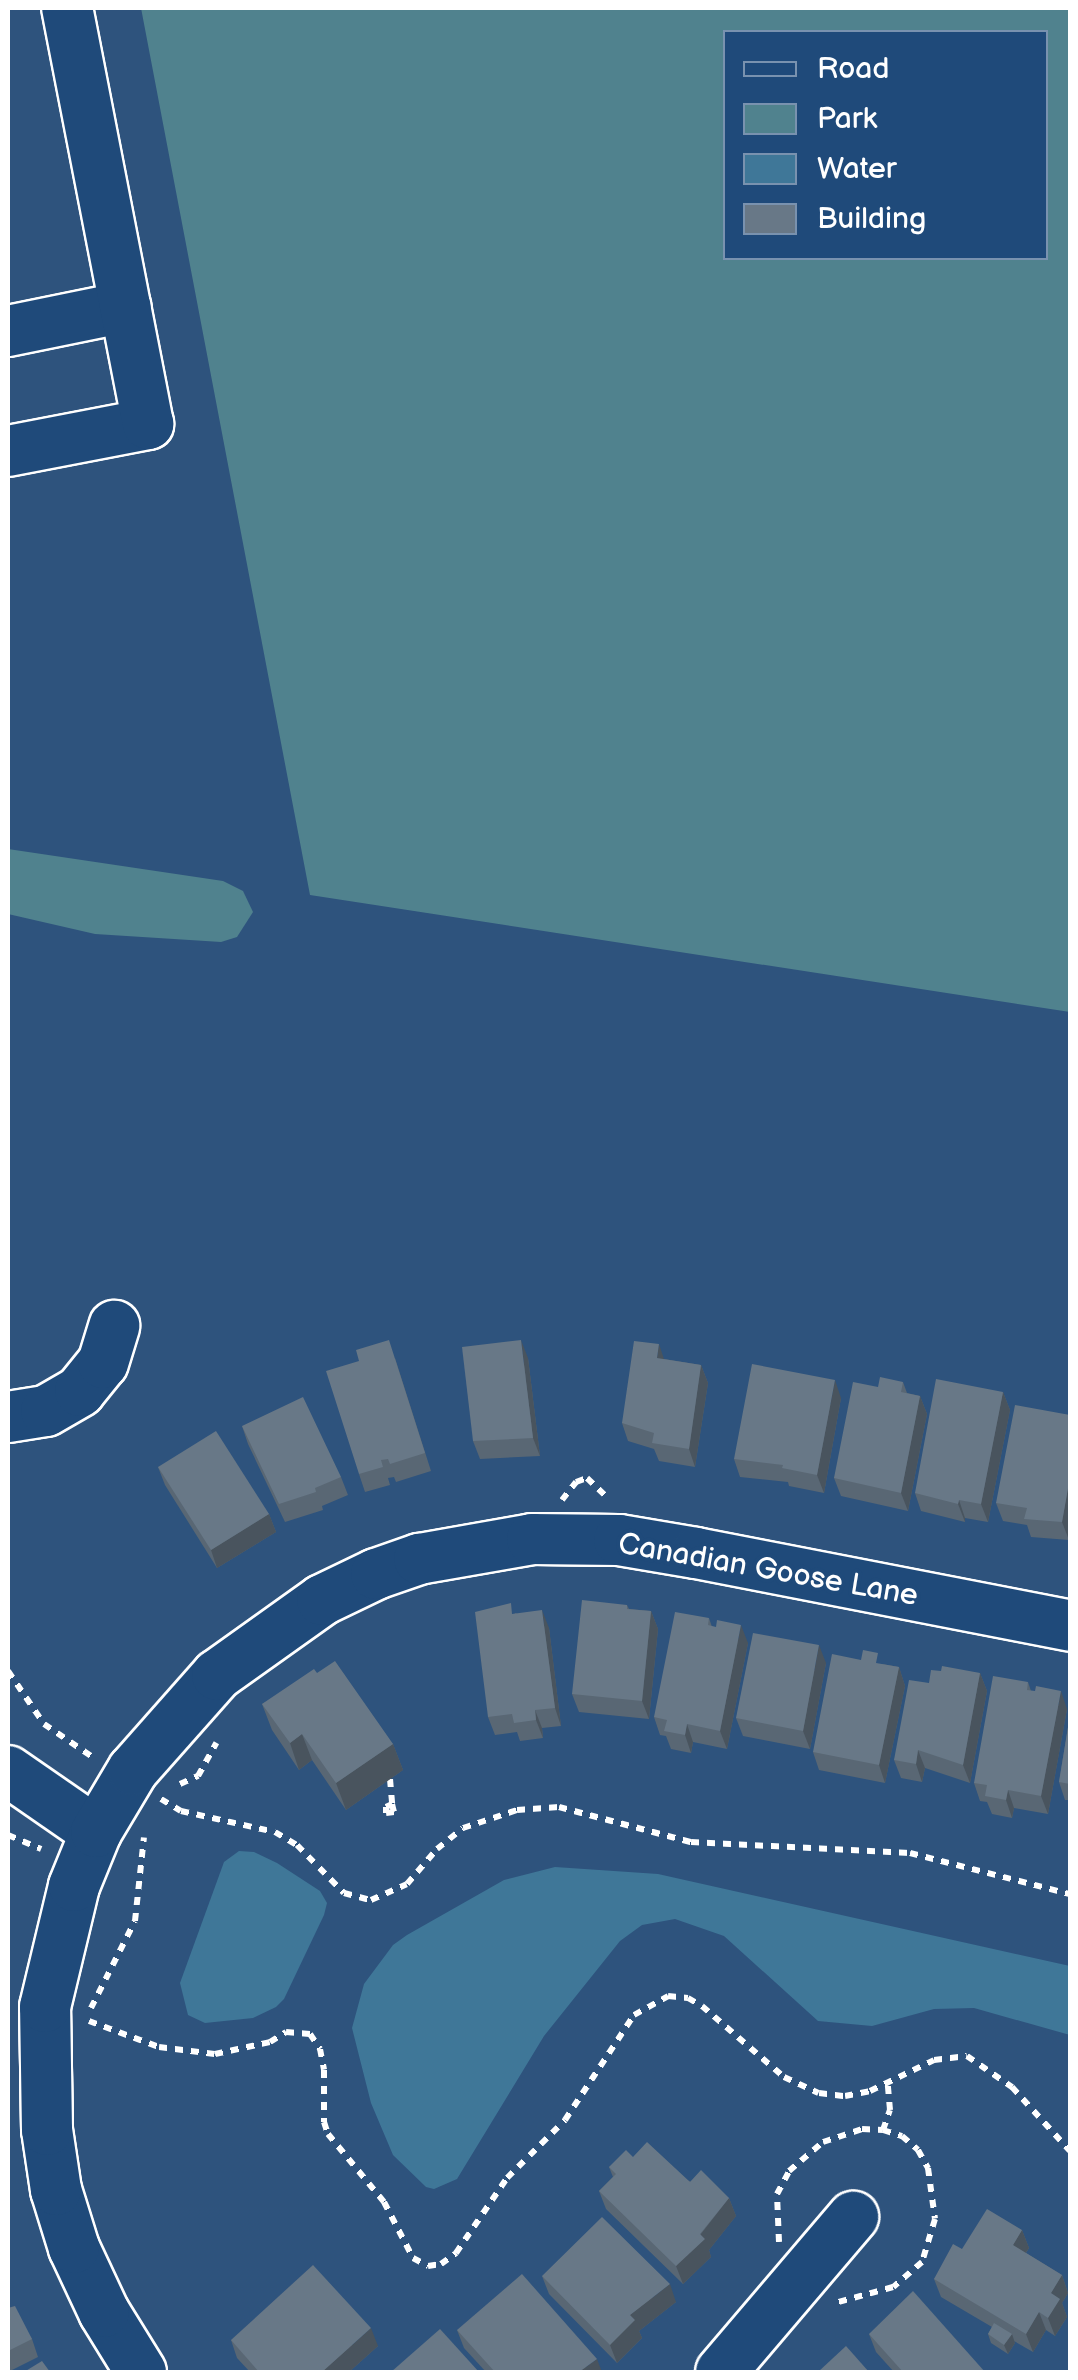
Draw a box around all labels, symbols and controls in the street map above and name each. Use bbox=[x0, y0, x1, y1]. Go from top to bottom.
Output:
legend bbox=[723, 30, 1048, 260]
text: Road bbox=[817, 51, 890, 87]
text: Park bbox=[817, 101, 877, 137]
text: Water bbox=[817, 151, 897, 187]
text: Building bbox=[817, 201, 926, 237]
street label: Canadian Goose Lane bbox=[615, 1526, 921, 1614]

